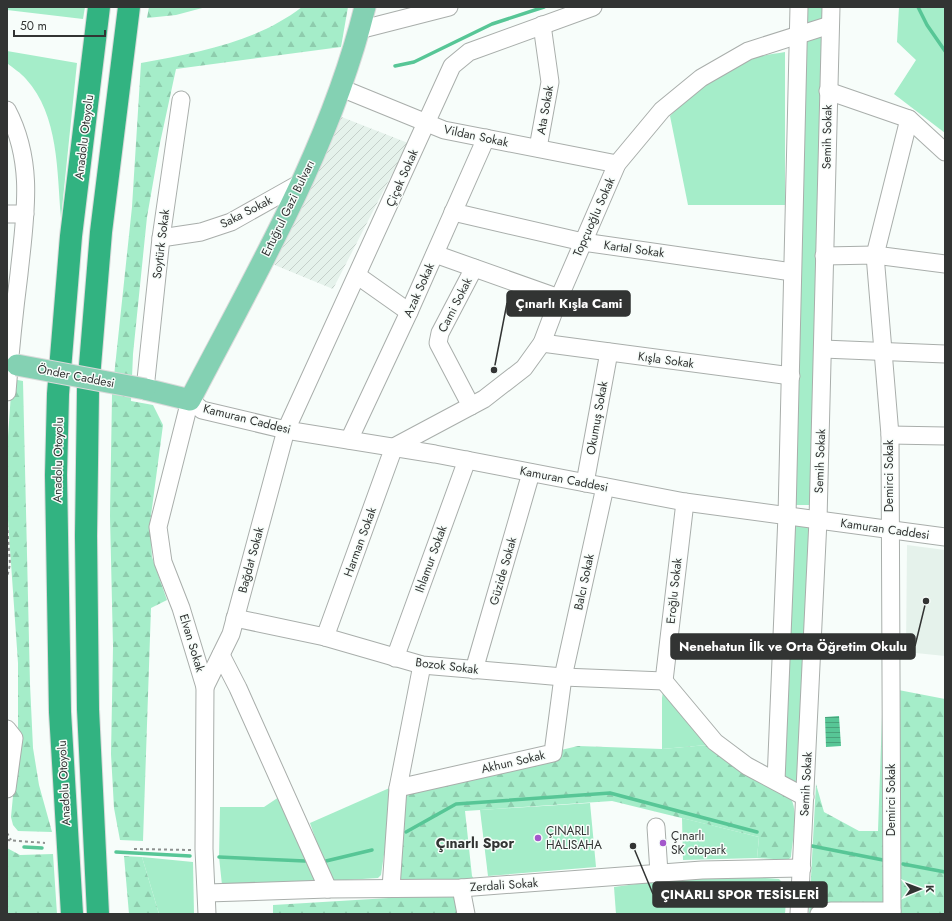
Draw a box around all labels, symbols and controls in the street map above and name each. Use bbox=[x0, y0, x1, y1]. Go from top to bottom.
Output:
scale bar bbox=[14, 12, 105, 38]
text: 50 m bbox=[20, 17, 47, 35]
street label: Ata Sokak bbox=[532, 83, 558, 136]
street label: Anadolu Otoyolu bbox=[70, 93, 98, 181]
street label: Semih Sokak bbox=[817, 104, 837, 169]
street label: Vildan Sokak bbox=[442, 120, 511, 152]
street label: Çiçek Sokak bbox=[381, 146, 423, 210]
street label: Ertuğrul Gazi Bulvarı bbox=[257, 157, 319, 259]
street label: Topçuoğlu Sokak bbox=[568, 174, 620, 260]
street label: Saka Sokak bbox=[217, 191, 276, 233]
street label: Soytürk Sokak bbox=[148, 208, 174, 280]
street label: Kartal Sokak bbox=[602, 236, 666, 262]
street label: Azak Sokak bbox=[399, 259, 439, 320]
street label: Cami Sokak bbox=[433, 274, 477, 336]
callout: Çınarlı Kışla Cami bbox=[507, 291, 630, 316]
text: Çınarlı Kışla Cami bbox=[516, 294, 622, 313]
street label: Kışla Sokak bbox=[637, 347, 696, 373]
street label: Önder Caddesi bbox=[36, 360, 116, 392]
street label: Okumuş Sokak bbox=[582, 379, 612, 456]
street label: Kamuran Caddesi bbox=[201, 399, 293, 439]
street label: Anadolu Otoyolu bbox=[48, 417, 68, 503]
street label: Semih Sokak bbox=[810, 428, 830, 494]
street label: Demirci Sokak bbox=[880, 439, 898, 512]
street label: Kamuran Caddesi bbox=[518, 462, 610, 496]
street label: Harman Sokak bbox=[339, 504, 381, 579]
street label: Kamuran Caddesi bbox=[839, 514, 931, 544]
street label: Ihlamur Sokak bbox=[410, 522, 452, 595]
street label: Bağdat Sokak bbox=[234, 524, 269, 595]
street label: Güzide Sokak bbox=[485, 534, 522, 607]
street label: Balcı Sokak bbox=[569, 551, 599, 612]
street label: Eroğlu Sokak bbox=[662, 557, 686, 625]
street label: Elvan Sokak bbox=[175, 612, 210, 675]
callout: Nenehatun İlk ve Orta Öğretim Okulu bbox=[671, 634, 915, 659]
text: Nenehatun İlk ve Orta Öğretim Okulu bbox=[679, 637, 907, 656]
street label: Bozok Sokak bbox=[414, 653, 480, 679]
street label: Anadolu Otoyolu bbox=[53, 740, 75, 826]
street label: Akhun Sokak bbox=[479, 746, 547, 778]
street label: Semih Sokak bbox=[795, 751, 817, 817]
street label: Demirci Sokak bbox=[882, 763, 900, 836]
place label: ÇINARLI HALISAHA bbox=[546, 822, 602, 854]
place label: Çınarlı SK otopark bbox=[671, 827, 727, 859]
district label: Çınarlı Spor bbox=[436, 833, 514, 853]
marker: ÇINARLI HALISAHA bbox=[533, 833, 543, 843]
marker: Çınarlı SK otopark bbox=[658, 838, 668, 848]
north arrow bbox=[900, 869, 940, 909]
street label: Zerdali Sokak bbox=[469, 874, 539, 896]
callout: ÇINARLI SPOR TESİSLERİ bbox=[653, 882, 827, 907]
text: ÇINARLI SPOR TESİSLERİ bbox=[661, 885, 819, 904]
text: K bbox=[922, 885, 938, 893]

